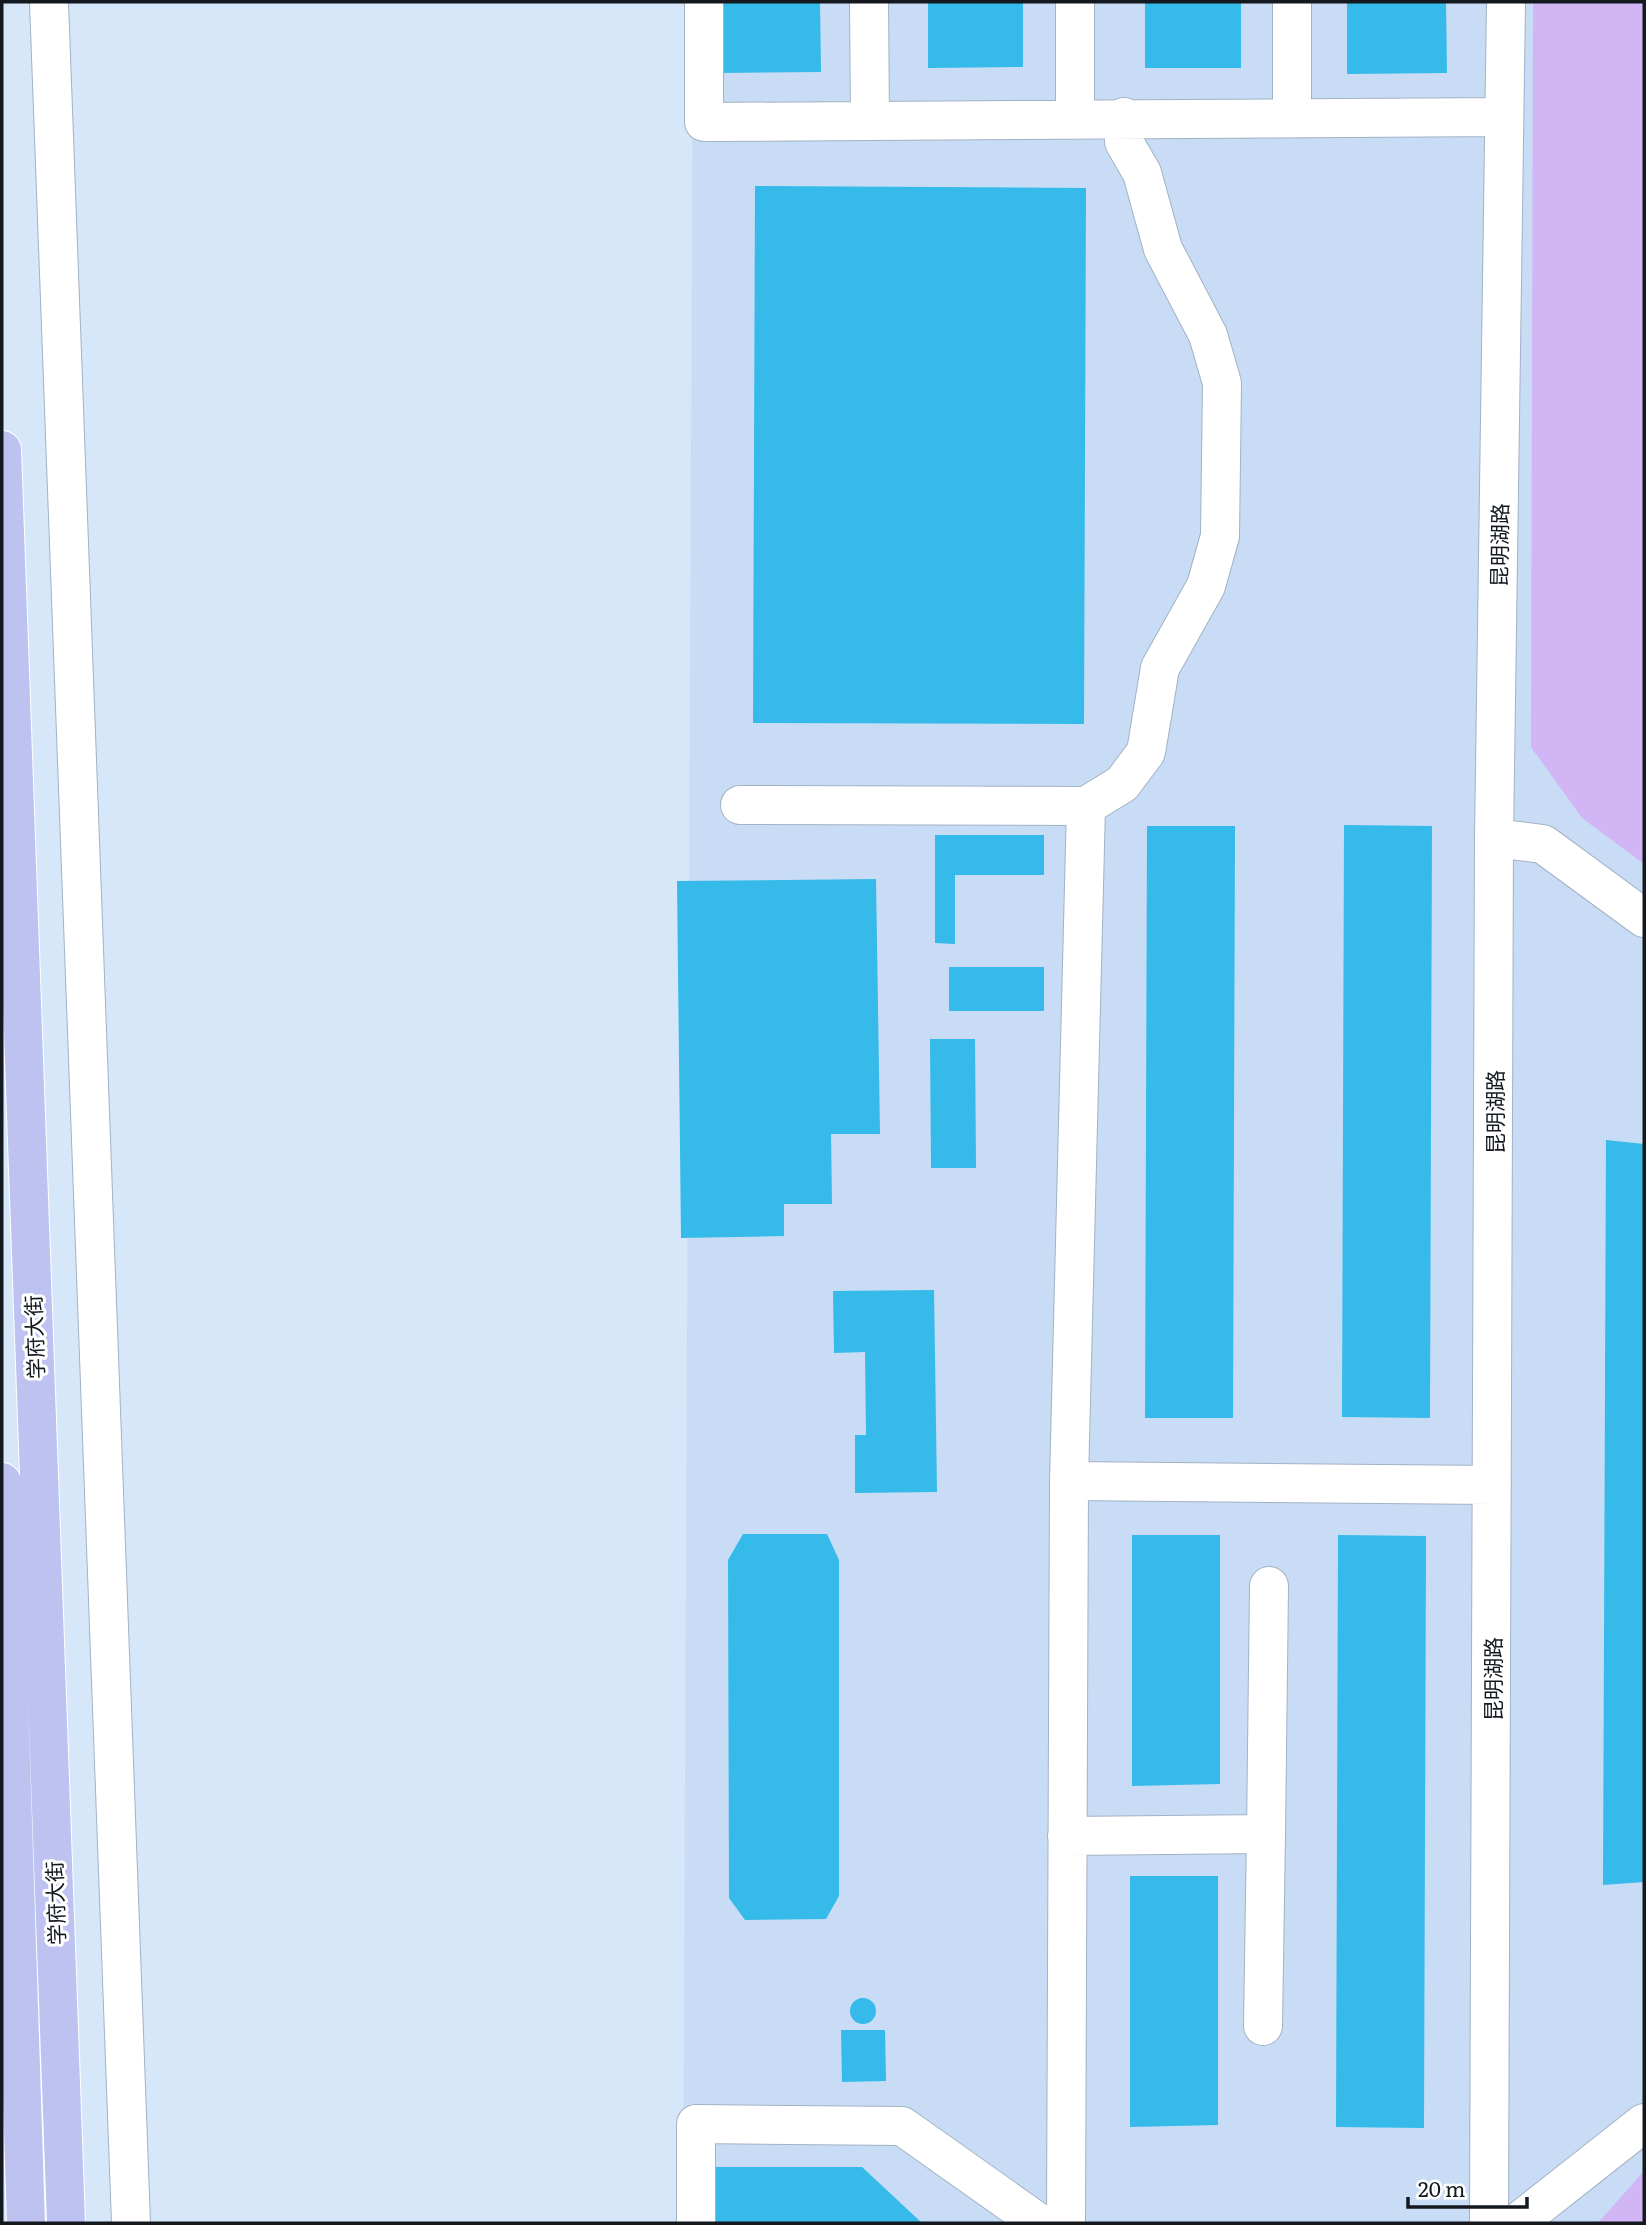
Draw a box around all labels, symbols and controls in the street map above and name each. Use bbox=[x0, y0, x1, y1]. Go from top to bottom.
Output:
street label: 昆明湖路 bbox=[1482, 503, 1514, 587]
street label: 昆明湖路 bbox=[1478, 1070, 1509, 1154]
street label: 学府大街 bbox=[16, 1294, 50, 1380]
street label: 昆明湖路 bbox=[1476, 1637, 1507, 1721]
street label: 学府大街 bbox=[37, 1860, 71, 1946]
scale bar bbox=[1408, 2166, 1527, 2210]
text: 20 m bbox=[1418, 2172, 1465, 2203]

